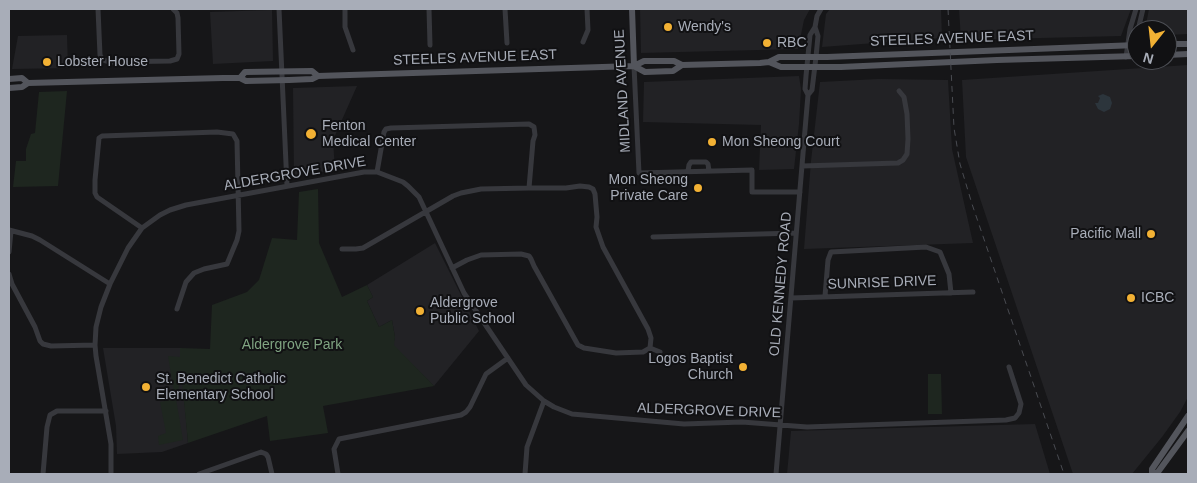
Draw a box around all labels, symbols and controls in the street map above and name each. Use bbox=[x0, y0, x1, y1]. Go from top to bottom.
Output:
place label: Wendy's bbox=[678, 19, 731, 35]
north arrow bbox=[1127, 20, 1177, 70]
marker: Wendy's bbox=[662, 21, 674, 33]
street label: STEELES AVENUE EAST bbox=[870, 28, 1034, 50]
street label: MIDLAND AVENUE bbox=[611, 29, 635, 153]
place label: RBC bbox=[777, 35, 807, 51]
marker: RBC bbox=[761, 37, 773, 49]
street label: STEELES AVENUE EAST bbox=[393, 47, 557, 69]
text: N bbox=[1141, 49, 1155, 68]
place label: Lobster House bbox=[57, 54, 148, 70]
marker: Lobster House bbox=[41, 56, 53, 68]
place label: Fenton Medical Center bbox=[322, 118, 416, 150]
marker: Fenton Medical Center bbox=[304, 127, 318, 141]
place label: Mon Sheong Court bbox=[722, 134, 840, 150]
marker: Mon Sheong Court bbox=[706, 136, 718, 148]
street label: ALDERGROVE DRIVE bbox=[223, 153, 367, 195]
place label: Mon Sheong Private Care bbox=[609, 172, 688, 204]
marker: Mon Sheong Private Care bbox=[692, 182, 704, 194]
street label: OLD KENNEDY ROAD bbox=[766, 211, 796, 357]
place label: Pacific Mall bbox=[1070, 226, 1141, 242]
marker: Pacific Mall bbox=[1145, 228, 1157, 240]
street label: SUNRISE DRIVE bbox=[827, 273, 937, 293]
place label: ICBC bbox=[1141, 290, 1174, 306]
marker: ICBC bbox=[1125, 292, 1137, 304]
place label: Aldergrove Public School bbox=[430, 295, 515, 328]
marker: Aldergrove Public School bbox=[414, 305, 426, 317]
park label: Aldergrove Park bbox=[242, 337, 342, 353]
place label: Logos Baptist Church bbox=[648, 351, 733, 384]
marker: Logos Baptist Church bbox=[737, 361, 749, 373]
place label: St. Benedict Catholic Elementary School bbox=[156, 371, 286, 404]
marker: St. Benedict Catholic Elementary School bbox=[140, 381, 152, 393]
street label: ALDERGROVE DRIVE bbox=[637, 400, 781, 422]

